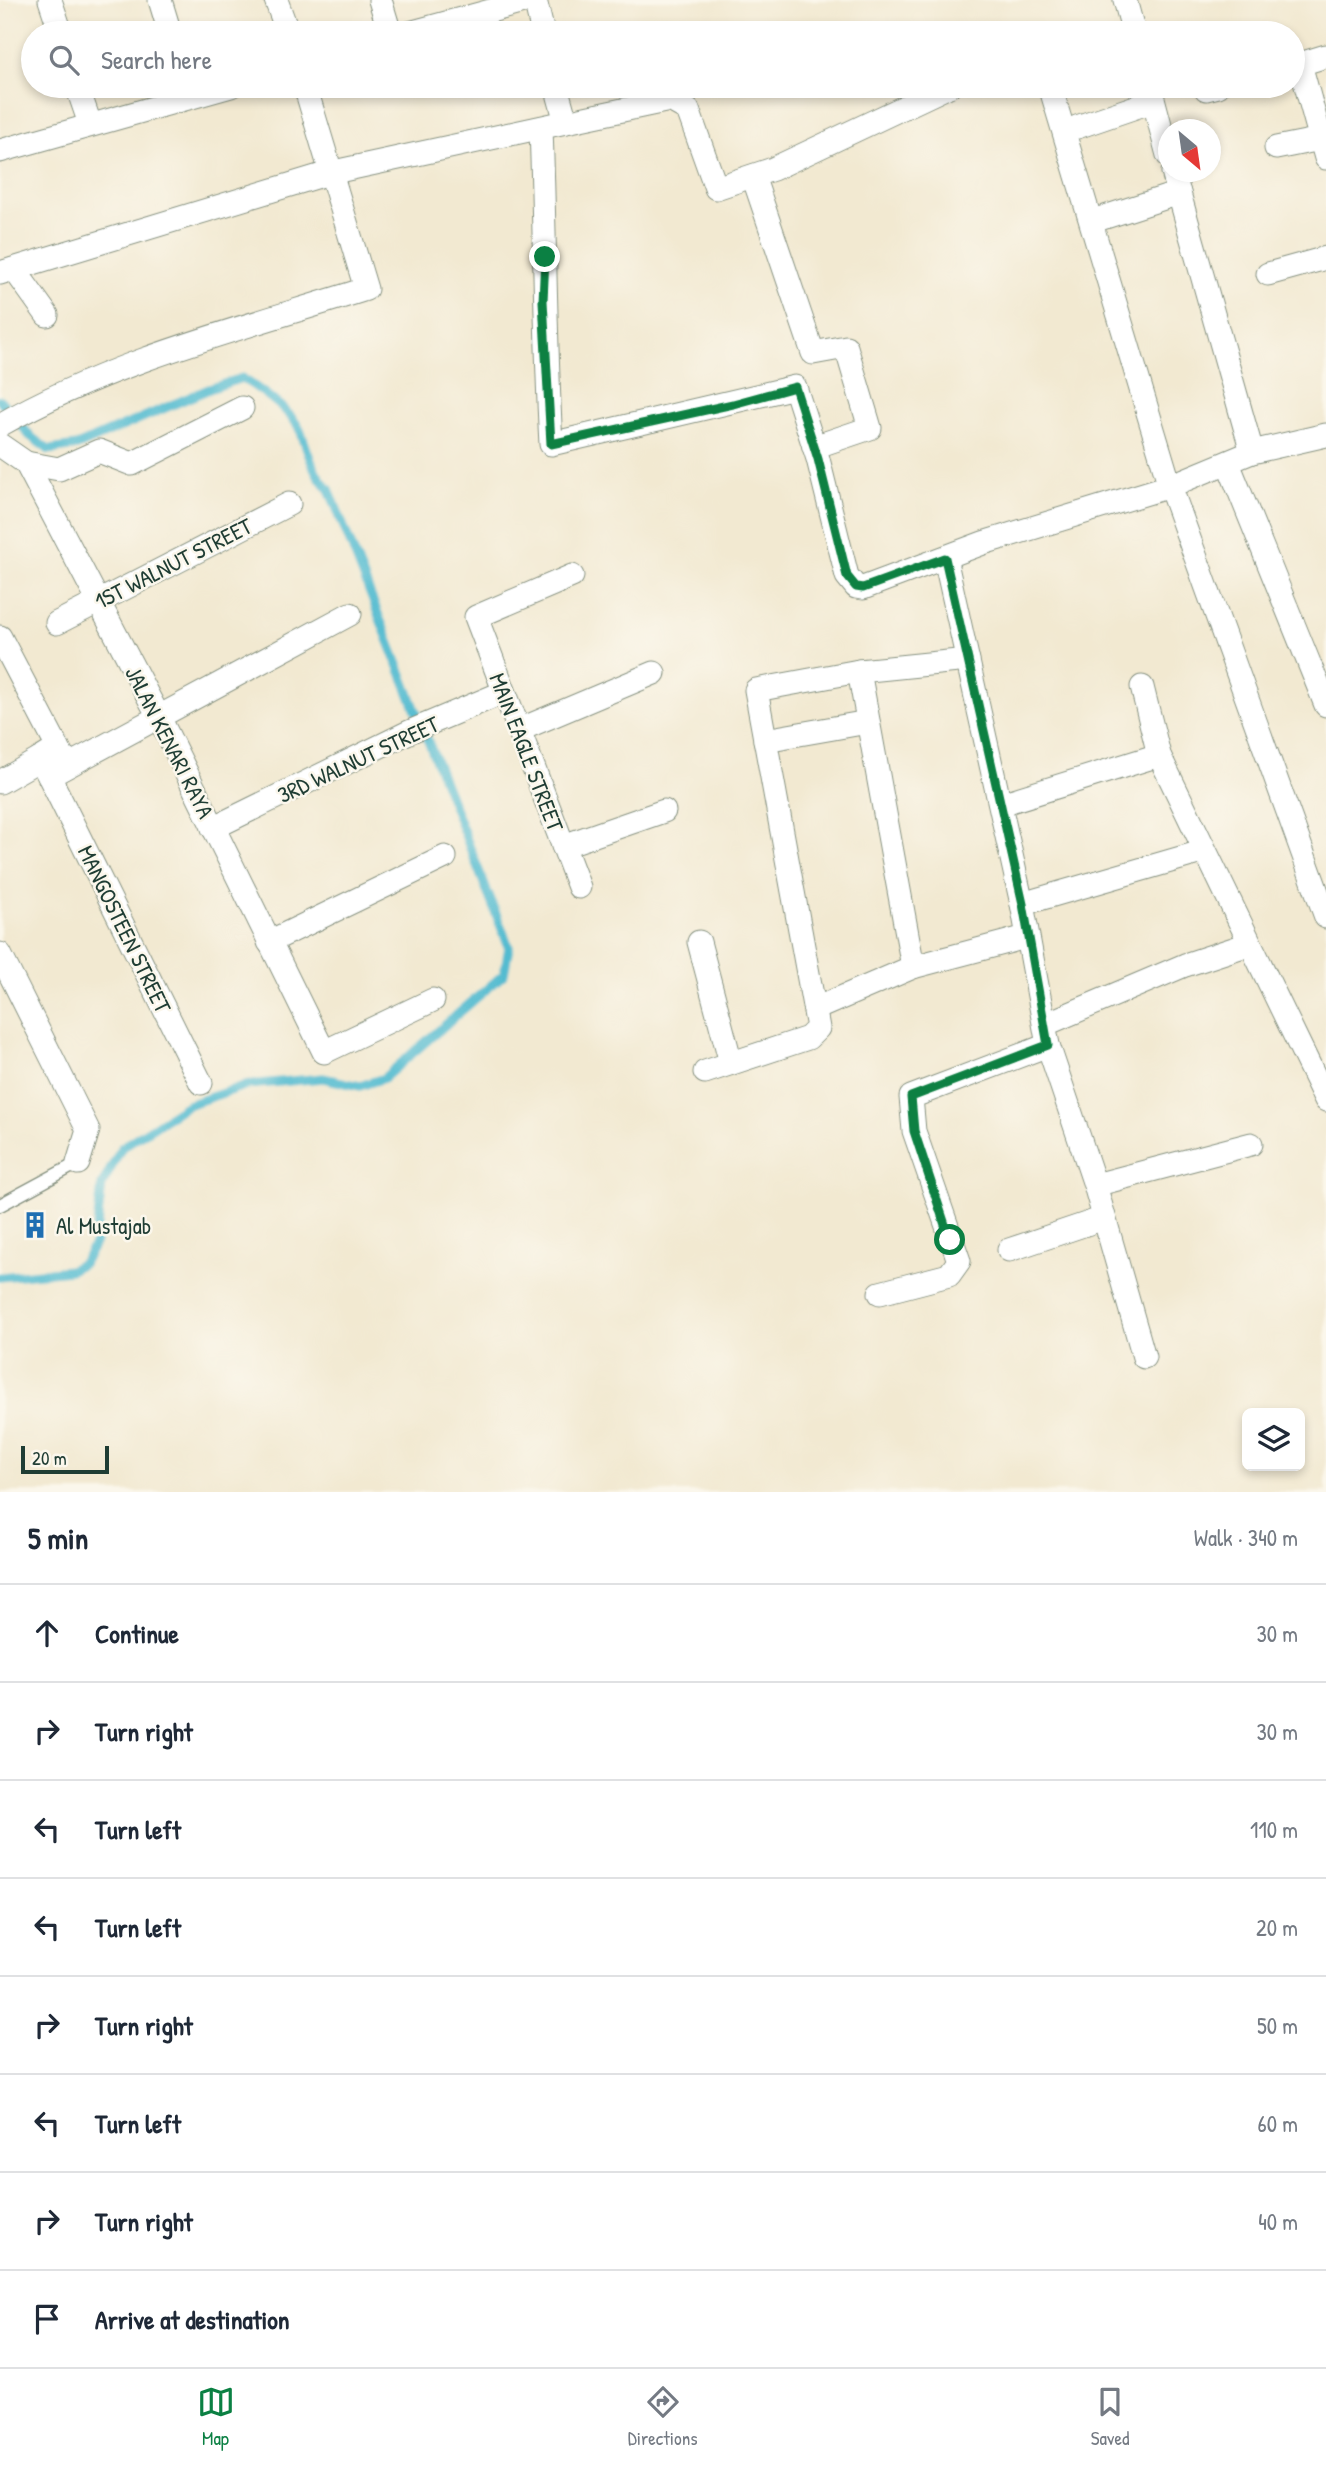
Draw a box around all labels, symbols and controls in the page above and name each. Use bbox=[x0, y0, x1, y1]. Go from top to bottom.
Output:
search box bbox=[21, 21, 1305, 98]
icon: search bbox=[45, 41, 83, 79]
text: Search here bbox=[101, 42, 212, 77]
north arrow bbox=[1158, 119, 1221, 182]
route end bbox=[529, 241, 560, 272]
street label: 1ST WALNUT STREET bbox=[89, 510, 257, 616]
street label: JALAN KENARI RAYA bbox=[118, 661, 222, 823]
street label: MAIN EAGLE STREET bbox=[483, 668, 572, 836]
street label: 3RD WALNUT STREET bbox=[272, 708, 444, 810]
street label: MANGOSTEEN STREET bbox=[71, 840, 179, 1018]
building icon: Al Mustajab bbox=[20, 1210, 50, 1240]
place label: Al Mustajab bbox=[56, 1210, 151, 1241]
route start bbox=[934, 1224, 965, 1255]
map controls bbox=[1242, 1408, 1305, 1471]
button: layers bbox=[1242, 1408, 1305, 1471]
scale bar bbox=[21, 1443, 108, 1475]
text: 20 m bbox=[32, 1445, 67, 1471]
text: 5 min bbox=[28, 1518, 88, 1558]
text: Walk · 340 m bbox=[1194, 1522, 1298, 1553]
icon: ahead bbox=[28, 1614, 66, 1652]
text: Continue bbox=[95, 1616, 179, 1651]
text: 30 m bbox=[1256, 1618, 1298, 1649]
icon: right bbox=[28, 1712, 66, 1750]
text: Turn right bbox=[95, 1714, 193, 1749]
text: 30 m bbox=[1256, 1716, 1298, 1747]
icon: left bbox=[28, 1810, 66, 1848]
text: Turn left bbox=[95, 1812, 181, 1847]
text: 110 m bbox=[1250, 1814, 1298, 1845]
icon: left bbox=[28, 1908, 66, 1946]
text: Turn left bbox=[95, 1910, 181, 1945]
text: 20 m bbox=[1256, 1912, 1298, 1943]
icon: right bbox=[28, 2006, 66, 2044]
text: Turn right bbox=[95, 2008, 193, 2043]
text: 50 m bbox=[1257, 2010, 1298, 2041]
icon: left bbox=[28, 2104, 66, 2142]
text: Turn left bbox=[95, 2106, 181, 2141]
text: 60 m bbox=[1258, 2108, 1298, 2139]
icon: right bbox=[28, 2202, 66, 2240]
text: Turn right bbox=[95, 2204, 193, 2239]
text: 40 m bbox=[1258, 2206, 1298, 2237]
icon: arrive bbox=[28, 2300, 66, 2338]
text: Arrive at destination bbox=[95, 2302, 290, 2337]
tab: Map bbox=[197, 2383, 235, 2451]
tab: Directions bbox=[628, 2383, 698, 2451]
tab: Saved bbox=[1091, 2383, 1129, 2451]

